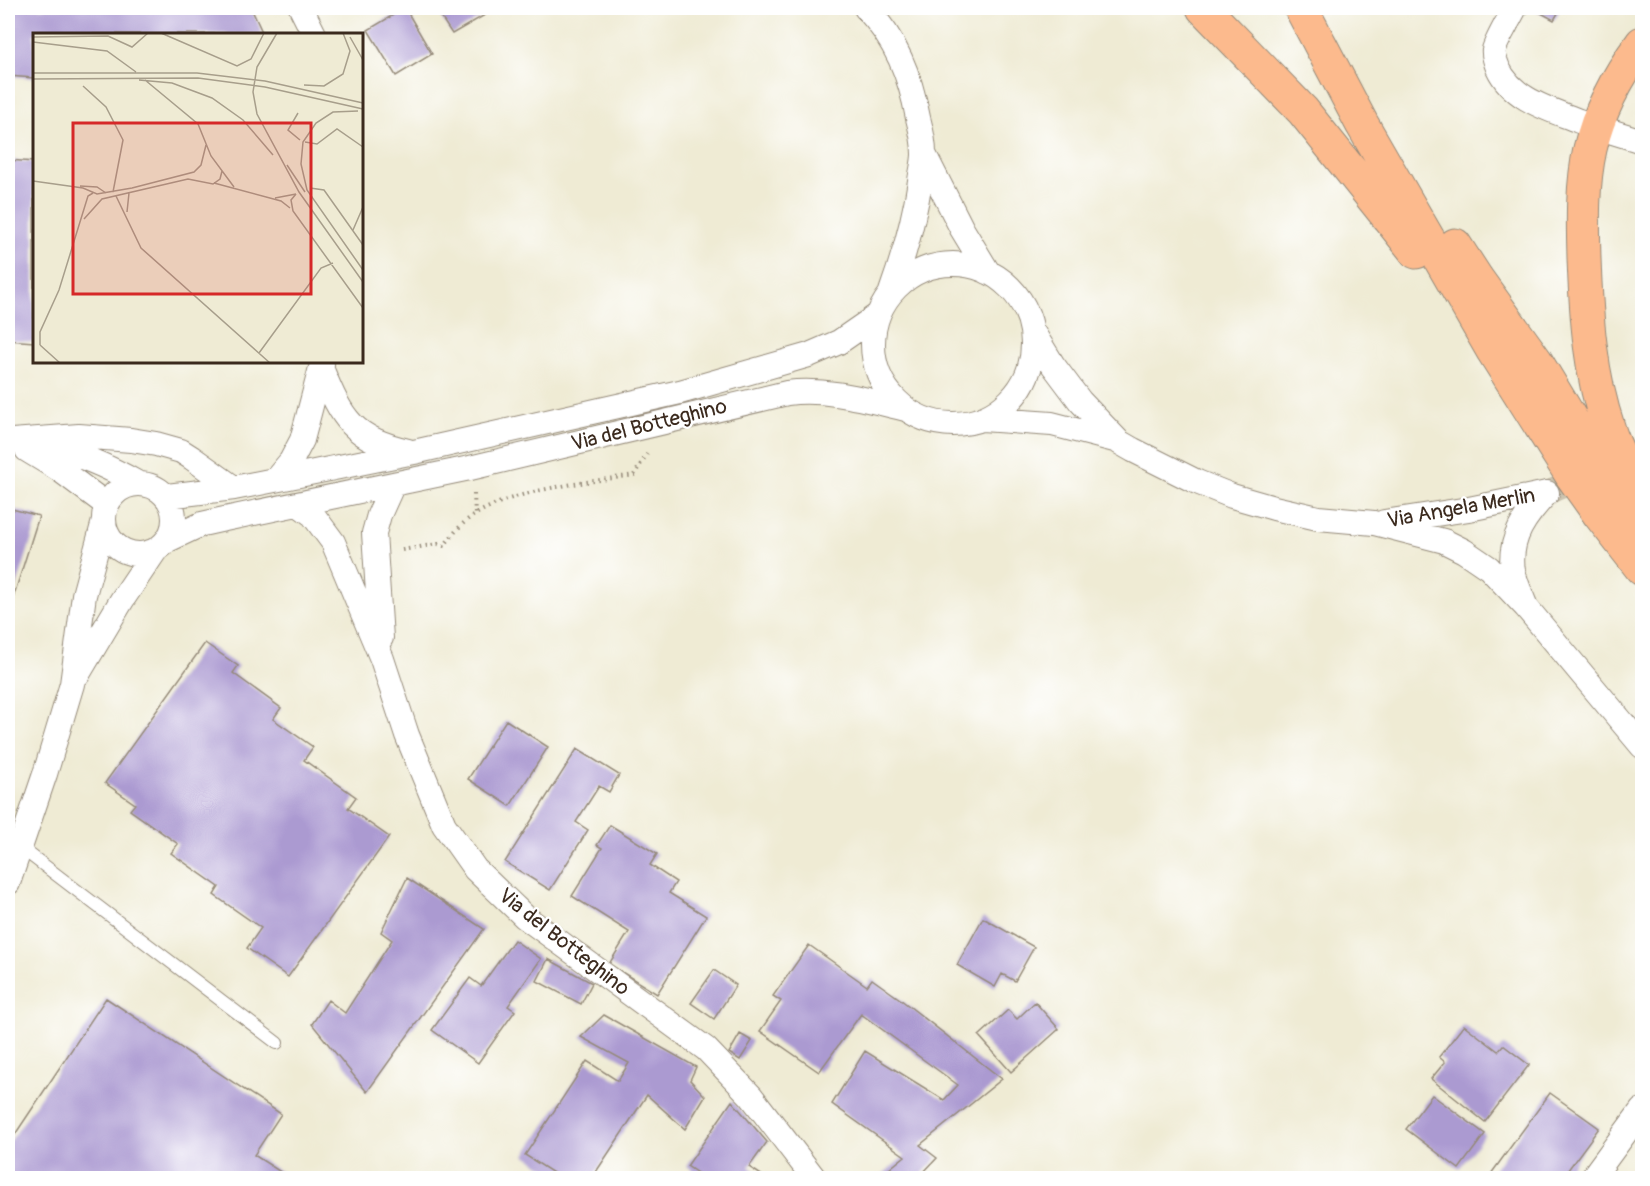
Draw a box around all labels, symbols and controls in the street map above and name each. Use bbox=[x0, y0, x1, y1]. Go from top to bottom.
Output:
inset map bbox=[33, 33, 363, 363]
street label: Via del Botteghino bbox=[568, 393, 730, 457]
street label: Via Angela Merlin bbox=[1385, 482, 1537, 534]
street label: Via del Botteghino bbox=[493, 882, 635, 1002]

